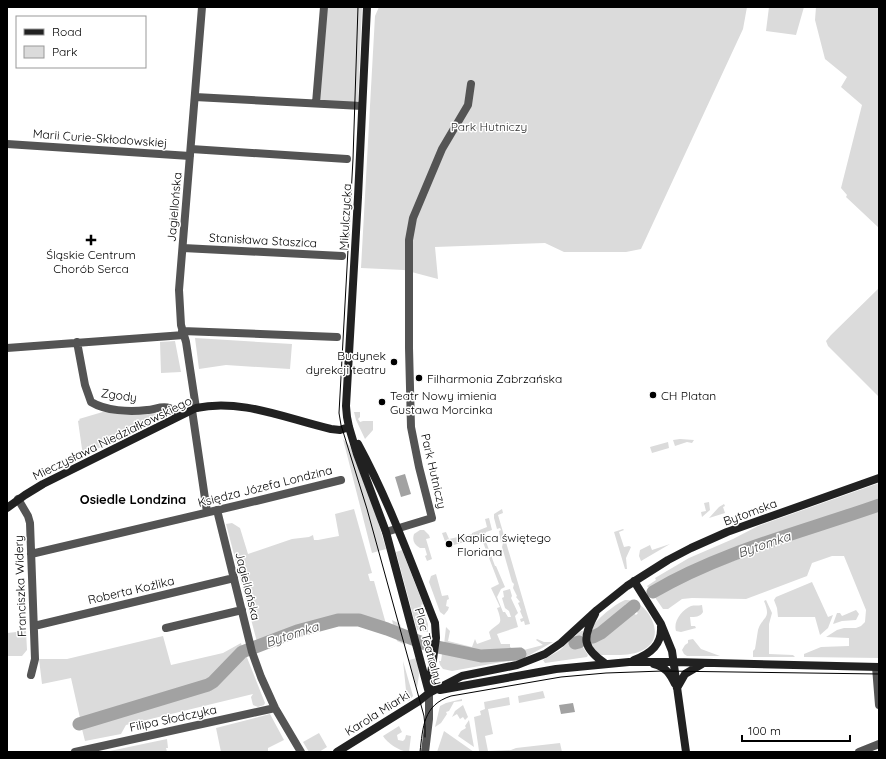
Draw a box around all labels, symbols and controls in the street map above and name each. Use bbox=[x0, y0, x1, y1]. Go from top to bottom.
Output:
legend bbox=[16, 16, 146, 68]
text: Road bbox=[52, 24, 82, 39]
text: Park bbox=[52, 44, 77, 59]
park label: Park Hutniczy bbox=[451, 119, 527, 134]
street label: Marii Curie-Skłodowskiej bbox=[32, 126, 168, 150]
street label: Jagiellońska bbox=[163, 172, 185, 242]
street label: Mikulczycka bbox=[336, 183, 354, 251]
street label: Stanisława Staszica bbox=[209, 230, 317, 250]
marker: Śląskie Centrum Chorób Serca bbox=[85, 234, 97, 246]
place label: Śląskie Centrum Chorób Serca bbox=[46, 247, 136, 276]
place label: Budynek dyrekcji teatru bbox=[306, 348, 386, 377]
marker: Budynek dyrekcji teatru bbox=[389, 357, 399, 367]
place label: Filharmonia Zabrzańska bbox=[427, 371, 562, 386]
marker: Filharmonia Zabrzańska bbox=[414, 373, 424, 383]
street label: Zgody bbox=[100, 385, 138, 405]
place label: Teatr Nowy imienia Gustawa Morcinka bbox=[390, 388, 497, 417]
place label: CH Platan bbox=[661, 388, 716, 403]
marker: CH Platan bbox=[648, 390, 658, 400]
street label: Mieczysława Niedziałkowskiego bbox=[30, 393, 194, 483]
marker: Teatr Nowy imienia Gustawa Morcinka bbox=[377, 397, 387, 407]
street label: Park Hutniczy bbox=[418, 432, 450, 510]
street label: Księdza Józefa Londzina bbox=[196, 462, 334, 510]
district label: Osiedle Londzina bbox=[80, 491, 186, 507]
street label: Bytomska bbox=[721, 495, 779, 529]
water label: Bytomka bbox=[736, 527, 794, 560]
place label: Kaplica świętego Floriana bbox=[457, 530, 551, 559]
street label: Franciszka Widery bbox=[11, 535, 29, 637]
marker: Kaplica świętego Floriana bbox=[444, 539, 454, 549]
street label: Jagiellońska bbox=[232, 550, 264, 622]
street label: Roberta Koźlika bbox=[86, 573, 176, 607]
street label: Plac Teatralny bbox=[412, 606, 446, 686]
water label: Bytomka bbox=[264, 618, 322, 650]
street label: Karola Miarki bbox=[342, 687, 412, 739]
street label: Filipa Słodczyka bbox=[128, 701, 218, 735]
scale bar bbox=[742, 717, 850, 743]
text: 100 m bbox=[748, 723, 781, 738]

